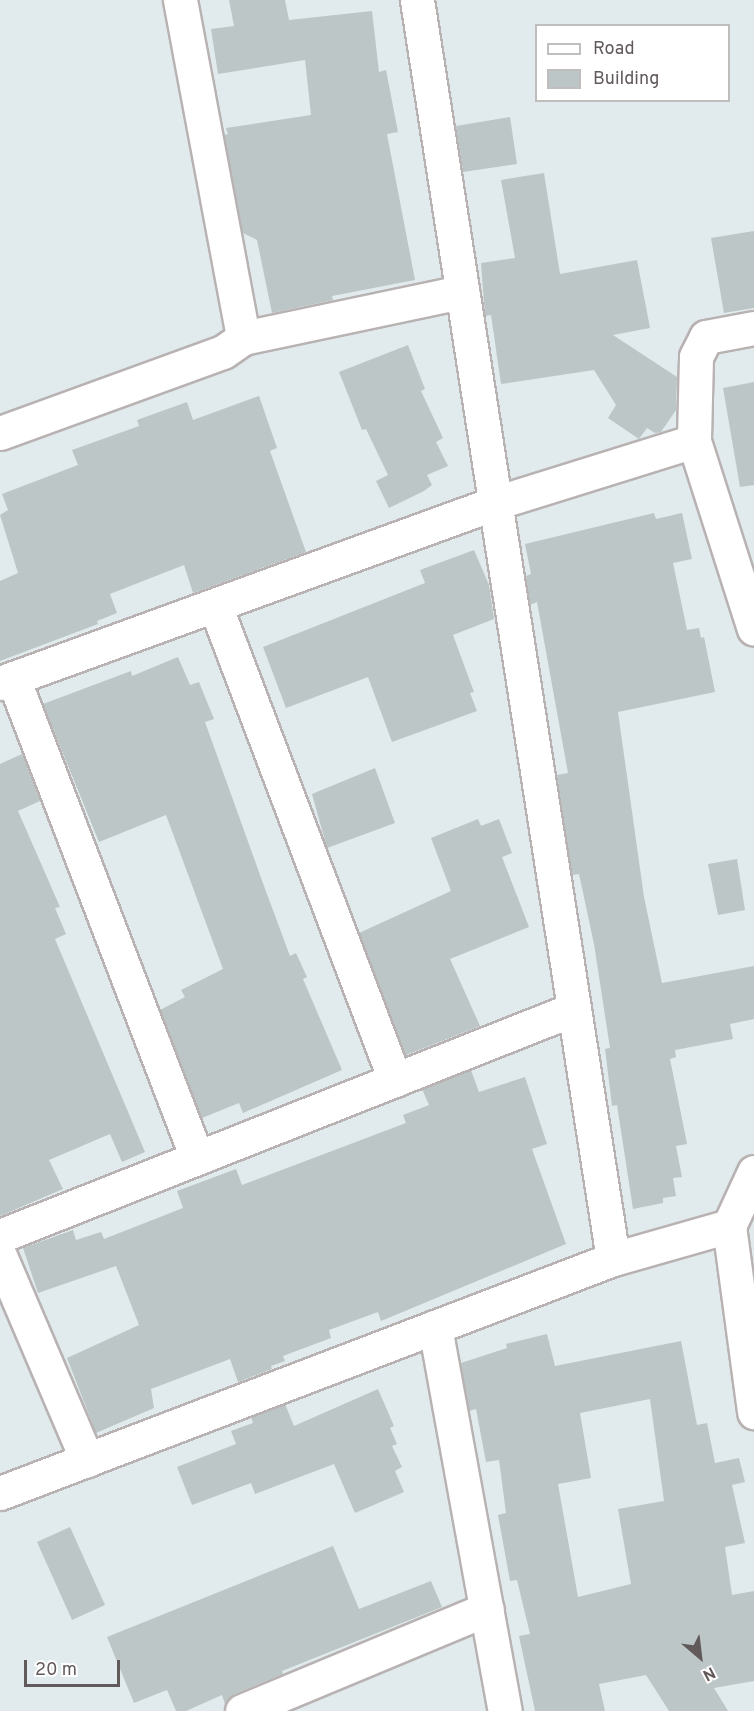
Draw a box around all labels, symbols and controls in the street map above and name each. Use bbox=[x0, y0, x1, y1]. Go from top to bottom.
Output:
legend bbox=[535, 24, 730, 102]
text: Road bbox=[593, 38, 635, 61]
text: Building bbox=[593, 68, 659, 91]
north arrow bbox=[670, 1627, 730, 1687]
scale bar bbox=[27, 1648, 123, 1686]
text: 20 m bbox=[35, 1659, 77, 1682]
text: N bbox=[699, 1661, 718, 1684]

